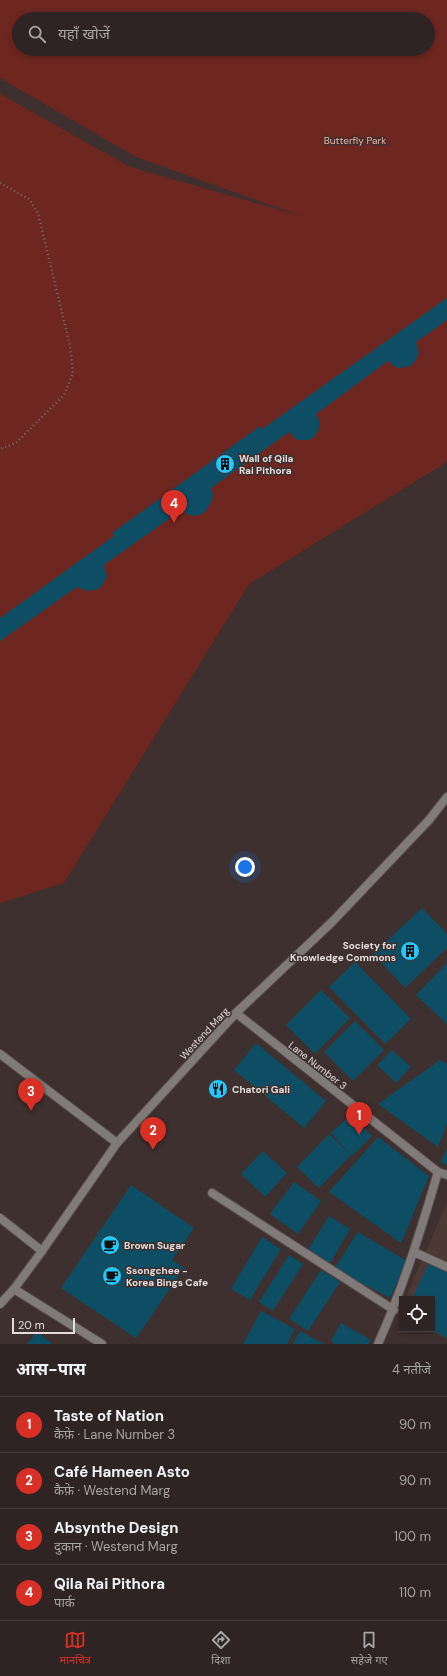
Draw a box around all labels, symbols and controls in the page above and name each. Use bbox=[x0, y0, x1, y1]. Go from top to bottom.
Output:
search box bbox=[12, 12, 435, 56]
icon: search bbox=[26, 23, 48, 45]
text: यहाँ खोजें bbox=[58, 24, 110, 44]
park label: Butterfly Park bbox=[324, 134, 386, 147]
place label: Wall of Qila Rai Pithora bbox=[239, 452, 294, 477]
building icon: Wall of Qila Rai Pithora bbox=[214, 453, 236, 475]
pin: 4 bbox=[161, 490, 187, 523]
your location bbox=[235, 857, 255, 877]
place label: Society for Knowledge Commons bbox=[290, 939, 396, 964]
building icon: Society for Knowledge Commons bbox=[399, 940, 421, 962]
street label: Westend Marg bbox=[177, 1004, 232, 1062]
street label: Lane Number 3 bbox=[286, 1039, 350, 1092]
pin: 3 bbox=[18, 1078, 44, 1111]
restaurant icon: Chatori Gali bbox=[207, 1078, 229, 1100]
place label: Chatori Gali bbox=[232, 1083, 290, 1096]
pin: 1 bbox=[346, 1102, 372, 1135]
pin: 2 bbox=[140, 1117, 166, 1150]
cafe icon: Brown Sugar bbox=[99, 1234, 121, 1256]
place label: Brown Sugar bbox=[124, 1239, 185, 1252]
place label: Ssongchee - Korea Bings Cafe bbox=[126, 1264, 208, 1289]
cafe icon: Ssongchee - Korea Bings Cafe bbox=[101, 1265, 123, 1287]
map controls bbox=[399, 1296, 435, 1332]
button: locate bbox=[399, 1296, 435, 1332]
scale bar bbox=[12, 1316, 75, 1335]
text: 20 m bbox=[18, 1318, 44, 1332]
text: आस-पास bbox=[16, 1358, 86, 1380]
text: 4 नतीजे bbox=[392, 1361, 431, 1378]
text: Taste of Nation bbox=[54, 1406, 164, 1426]
text: 1 bbox=[27, 1416, 31, 1433]
text: 90 m bbox=[399, 1416, 431, 1433]
text: कैफ़े · Lane Number 3 bbox=[54, 1426, 175, 1443]
text: Café Hameen Asto bbox=[54, 1462, 190, 1482]
text: 2 bbox=[25, 1472, 33, 1489]
text: 90 m bbox=[399, 1472, 431, 1489]
text: कैफ़े · Westend Marg bbox=[54, 1482, 170, 1499]
text: Absynthe Design bbox=[54, 1518, 179, 1538]
text: 3 bbox=[25, 1528, 33, 1545]
text: 100 m bbox=[394, 1528, 431, 1545]
text: दुकान · Westend Marg bbox=[54, 1538, 178, 1555]
text: Qila Rai Pithora bbox=[54, 1574, 165, 1594]
text: 4 bbox=[25, 1584, 33, 1601]
text: 110 m bbox=[399, 1584, 431, 1601]
text: पार्क bbox=[54, 1594, 75, 1611]
tab: मानचित्र bbox=[59, 1629, 91, 1668]
tab: दिशा bbox=[210, 1629, 232, 1668]
tab: सहेजे गए bbox=[351, 1629, 387, 1668]

